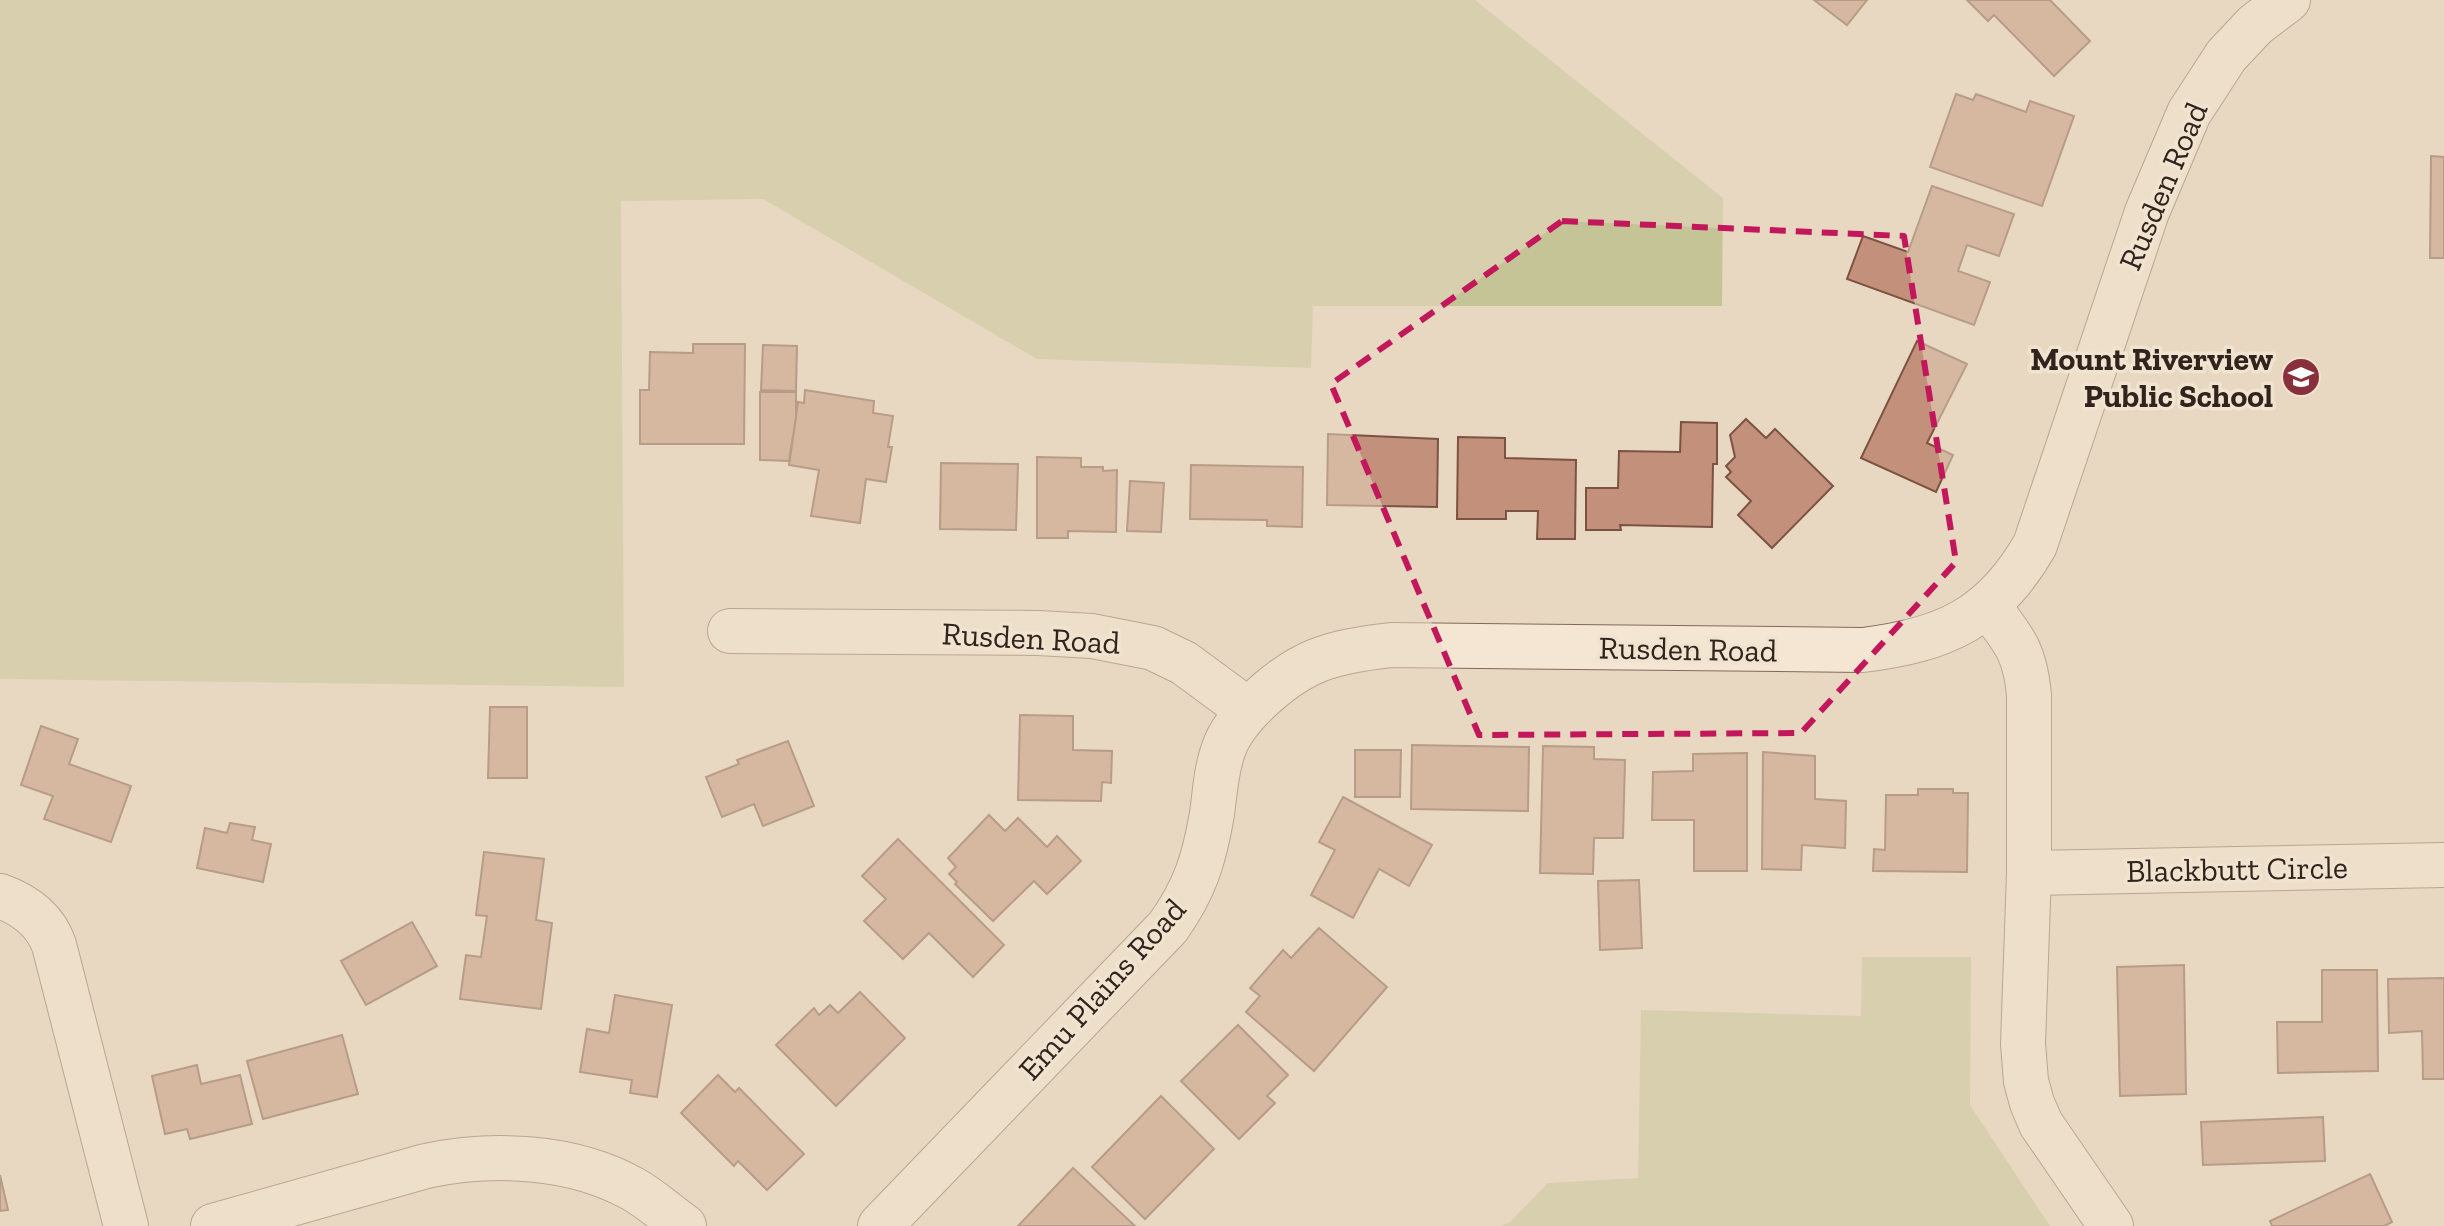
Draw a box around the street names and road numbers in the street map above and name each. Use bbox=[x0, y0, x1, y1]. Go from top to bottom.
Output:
street label: Rusden Road bbox=[2111, 96, 2216, 276]
street label: Rusden Road bbox=[941, 614, 1122, 662]
street label: Rusden Road bbox=[1598, 628, 1778, 670]
street label: Blackbutt Circle bbox=[2126, 848, 2348, 890]
street label: Emu Plains Road bbox=[1010, 890, 1194, 1088]

